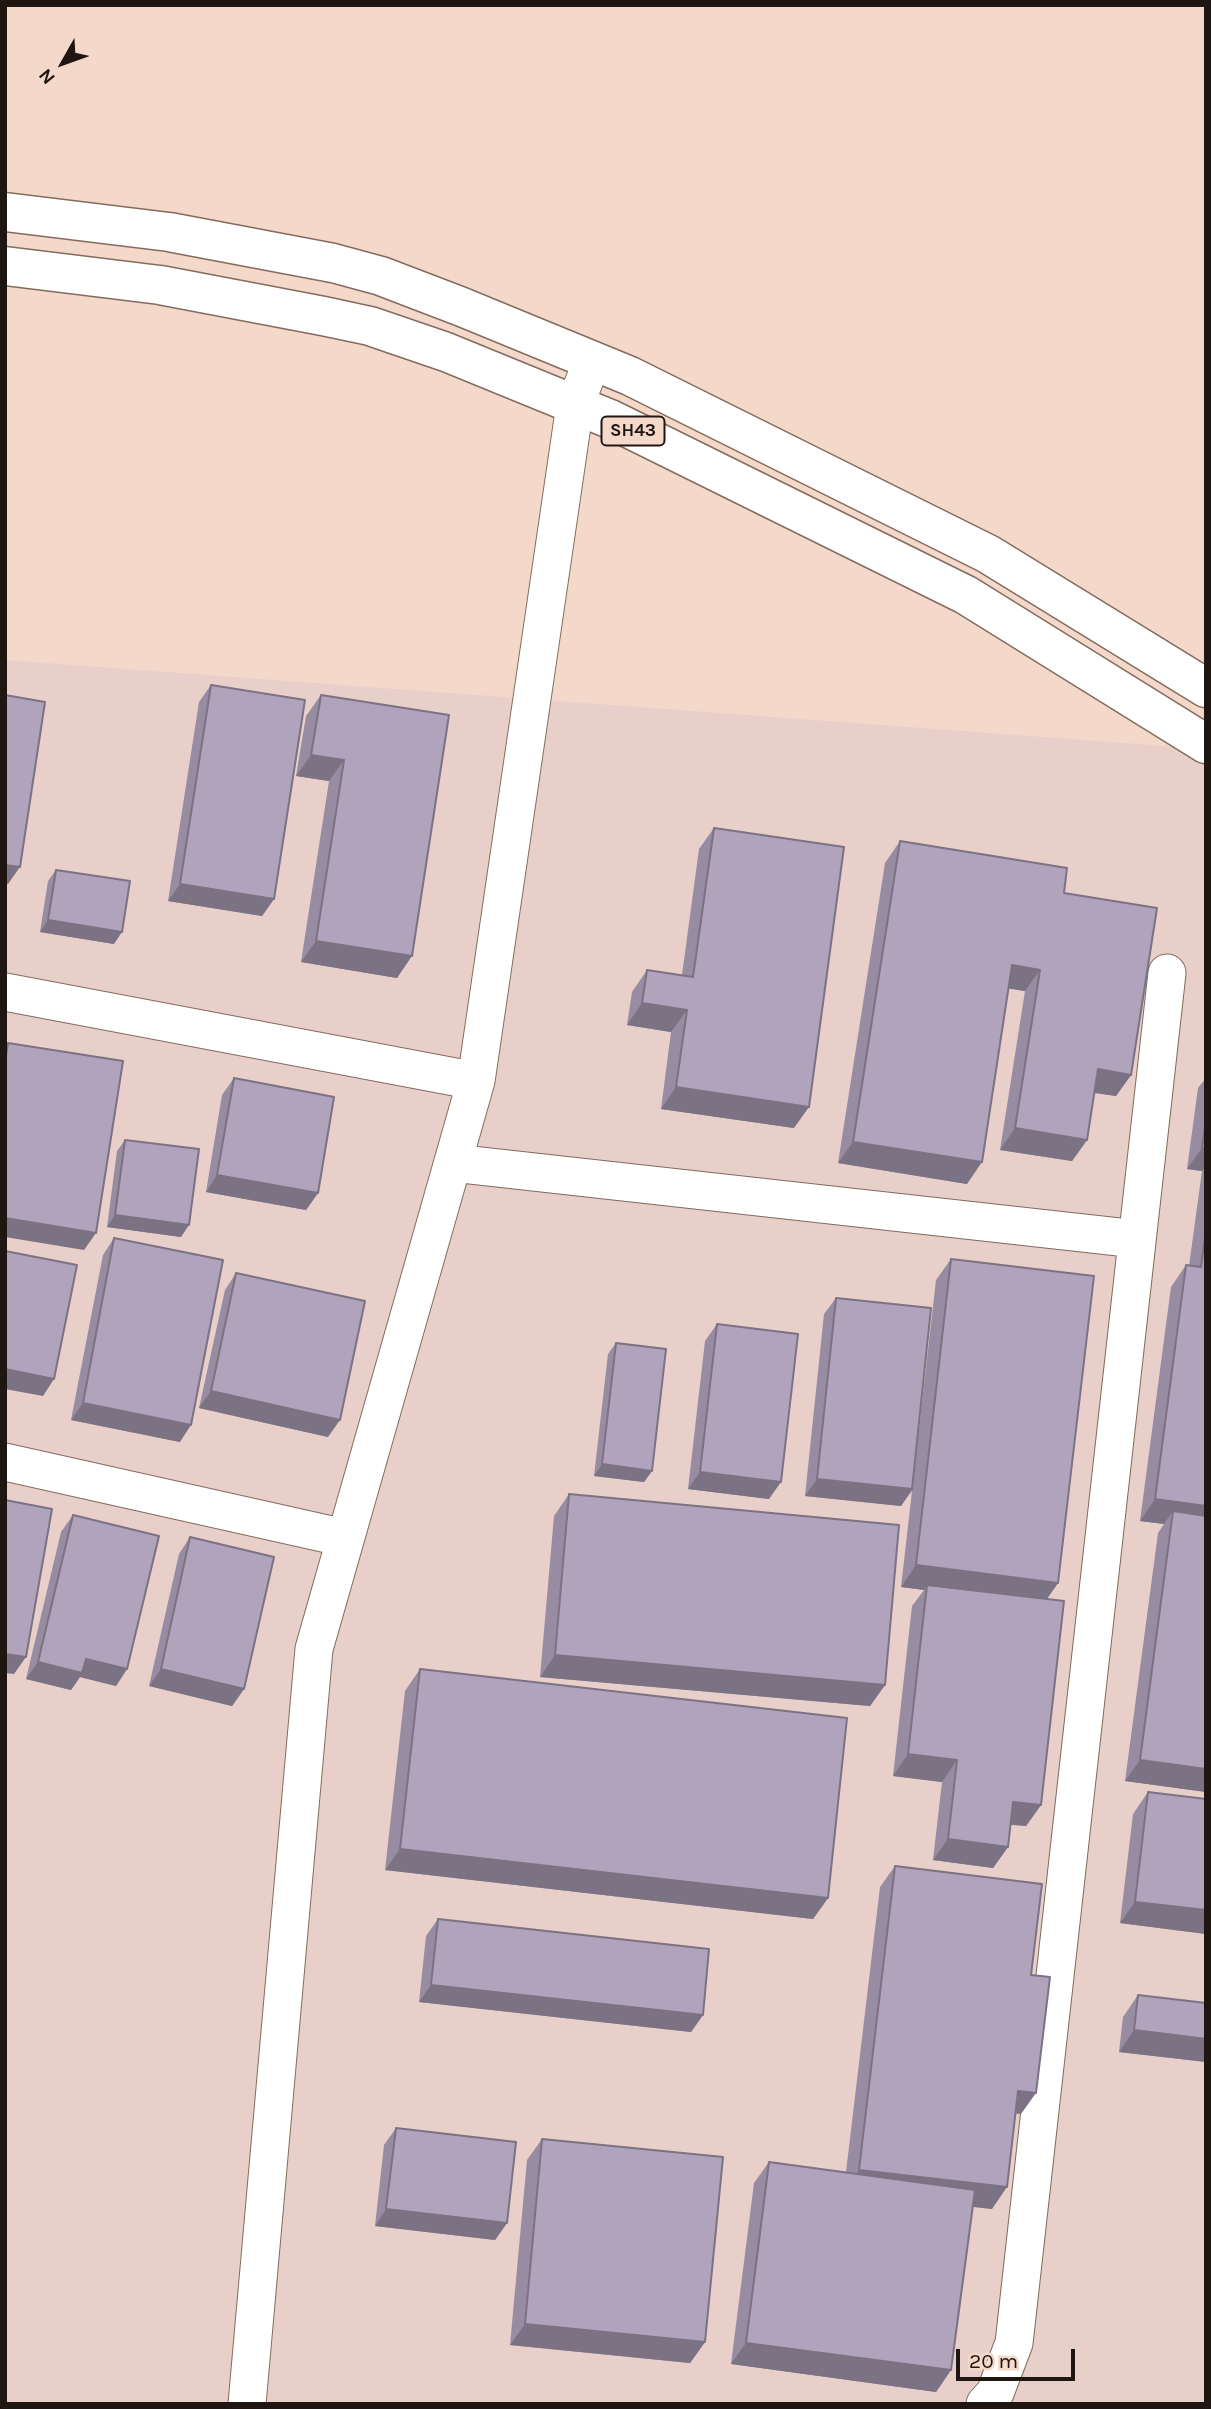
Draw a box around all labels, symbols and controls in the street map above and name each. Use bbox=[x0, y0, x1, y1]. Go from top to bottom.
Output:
north arrow bbox=[28, 28, 98, 98]
text: N bbox=[34, 64, 60, 89]
road number: SH43 bbox=[602, 416, 664, 446]
scale bar bbox=[959, 2336, 1078, 2380]
text: 20 m bbox=[969, 2349, 1018, 2373]

